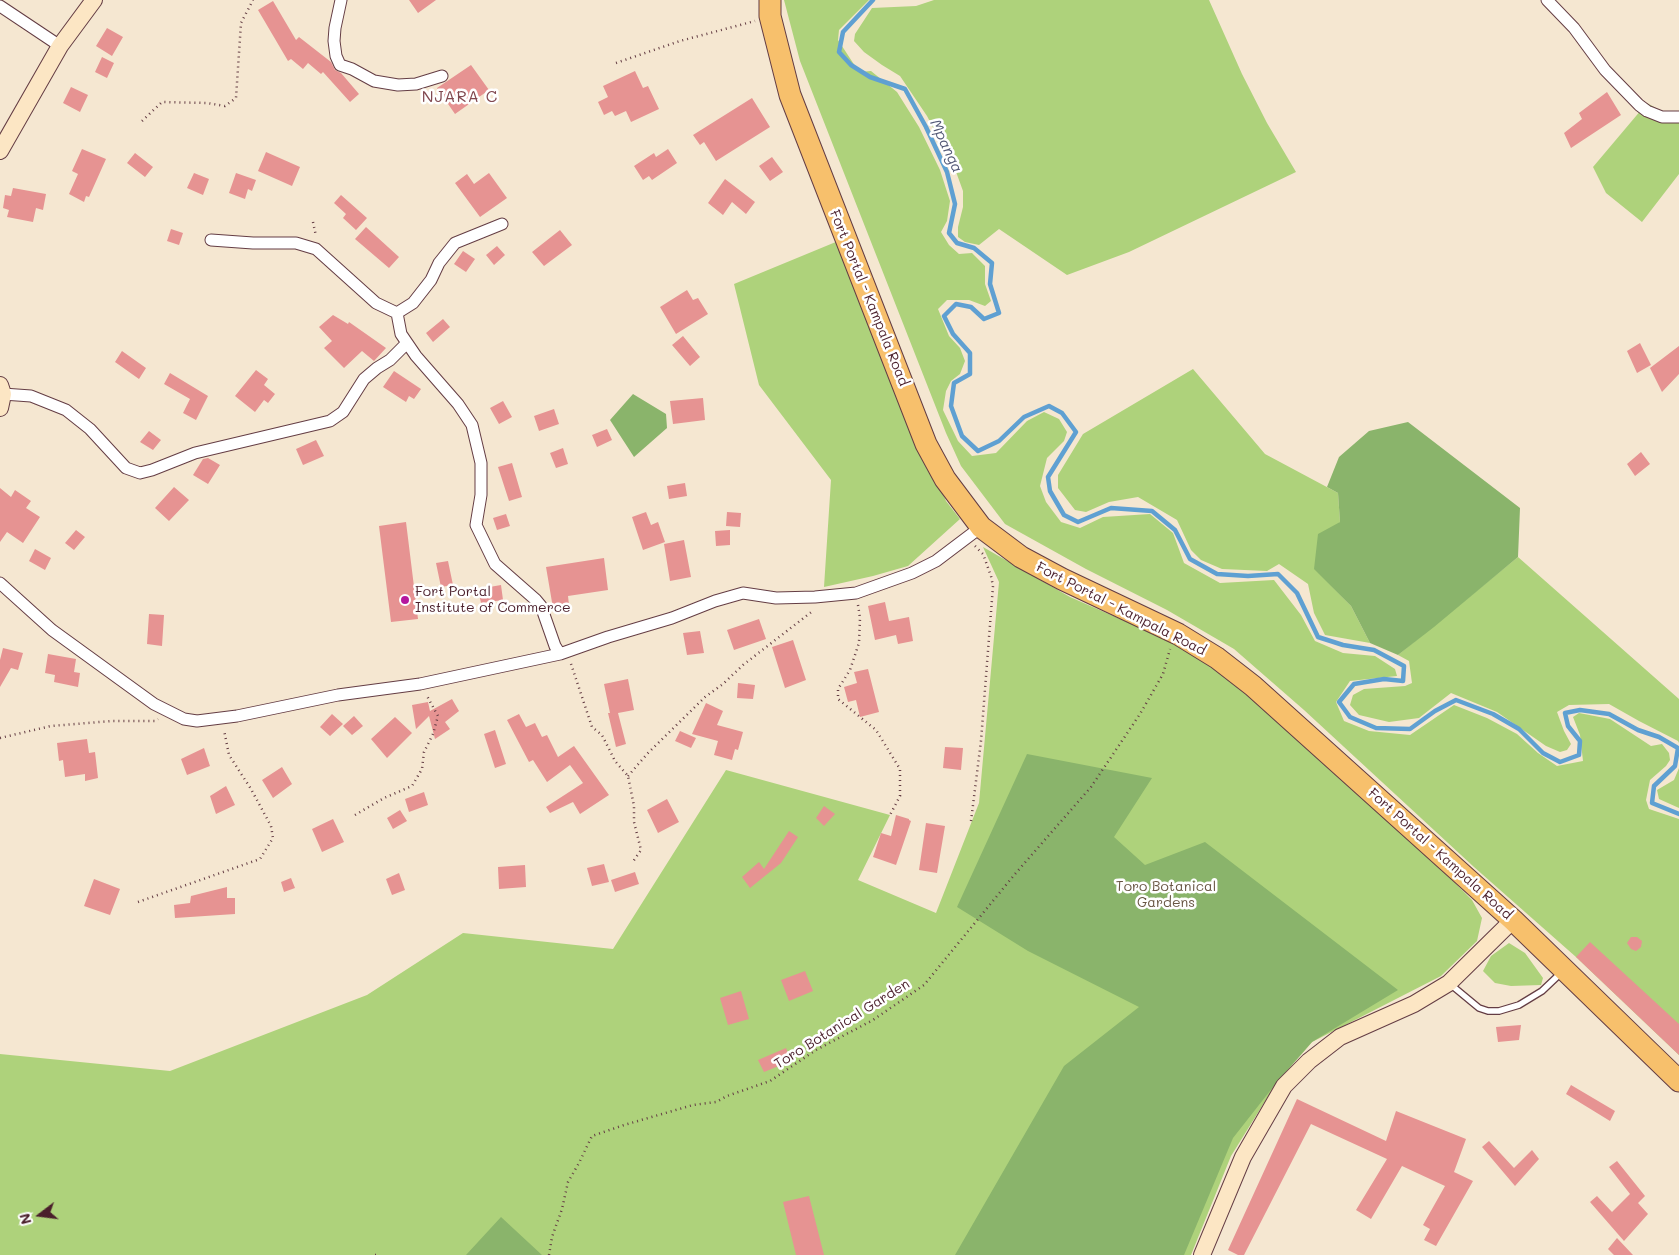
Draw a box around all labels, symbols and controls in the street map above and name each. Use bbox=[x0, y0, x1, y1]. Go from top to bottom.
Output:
district label: NJARA C bbox=[421, 87, 499, 107]
water label: Mpanga bbox=[926, 116, 966, 176]
street label: Fort Portal - Kampala Road bbox=[826, 208, 912, 388]
street label: Fort Portal - Kampala Road bbox=[1033, 559, 1209, 659]
place label: Fort Portal Institute of Commerce bbox=[415, 584, 571, 616]
marker: Fort Portal Institute of Commerce bbox=[399, 594, 411, 606]
street label: Fort Portal - Kampala Road bbox=[1364, 785, 1516, 923]
park label: Toro Botanical Gardens bbox=[1116, 879, 1216, 912]
street label: Toro Botanical Garden bbox=[771, 975, 913, 1073]
north arrow bbox=[15, 1190, 65, 1240]
text: N bbox=[14, 1211, 36, 1227]

